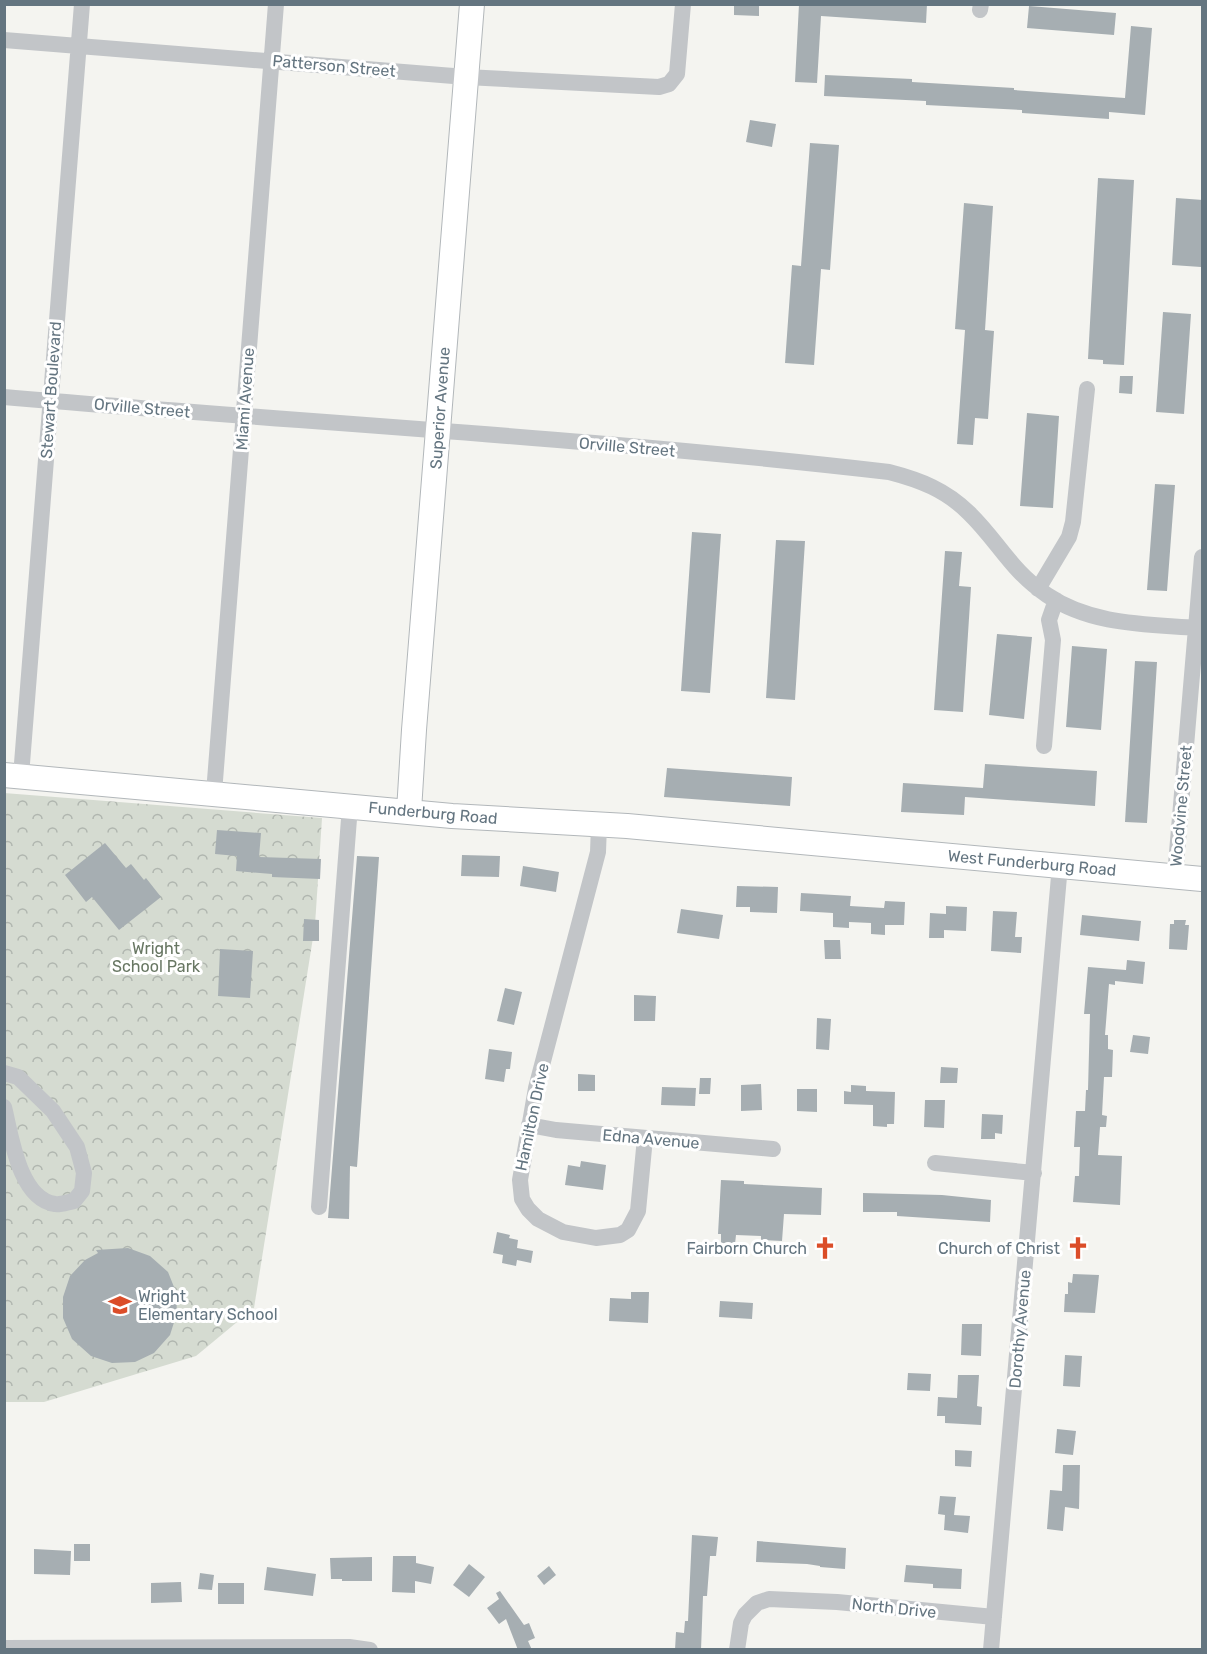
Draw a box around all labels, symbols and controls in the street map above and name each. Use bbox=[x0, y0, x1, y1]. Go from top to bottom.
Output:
street label: Patterson Street bbox=[272, 51, 396, 81]
street label: Stewart Boulevard bbox=[37, 321, 65, 459]
street label: Superior Avenue bbox=[426, 346, 454, 470]
street label: Miami Avenue bbox=[232, 347, 258, 451]
street label: Orville Street bbox=[93, 394, 191, 422]
street label: Orville Street bbox=[578, 433, 676, 461]
street label: Woodvine Street bbox=[1166, 744, 1196, 868]
street label: Funderburg Road bbox=[368, 798, 498, 828]
street label: West Funderburg Road bbox=[947, 846, 1117, 880]
park label: Wright School Park bbox=[112, 939, 201, 976]
street label: Hamilton Drive bbox=[511, 1061, 553, 1173]
street label: Edna Avenue bbox=[602, 1125, 700, 1153]
church icon: Fairborn Church bbox=[812, 1235, 838, 1261]
church icon: Church of Christ bbox=[1065, 1235, 1091, 1261]
place label: Fairborn Church bbox=[686, 1239, 807, 1258]
place label: Church of Christ bbox=[938, 1239, 1060, 1258]
street label: Dorothy Avenue bbox=[1005, 1269, 1035, 1389]
place label: Wright Elementary School bbox=[138, 1287, 278, 1324]
school or university icon: Wright Elementary School bbox=[107, 1292, 133, 1318]
street label: North Drive bbox=[851, 1594, 937, 1622]

